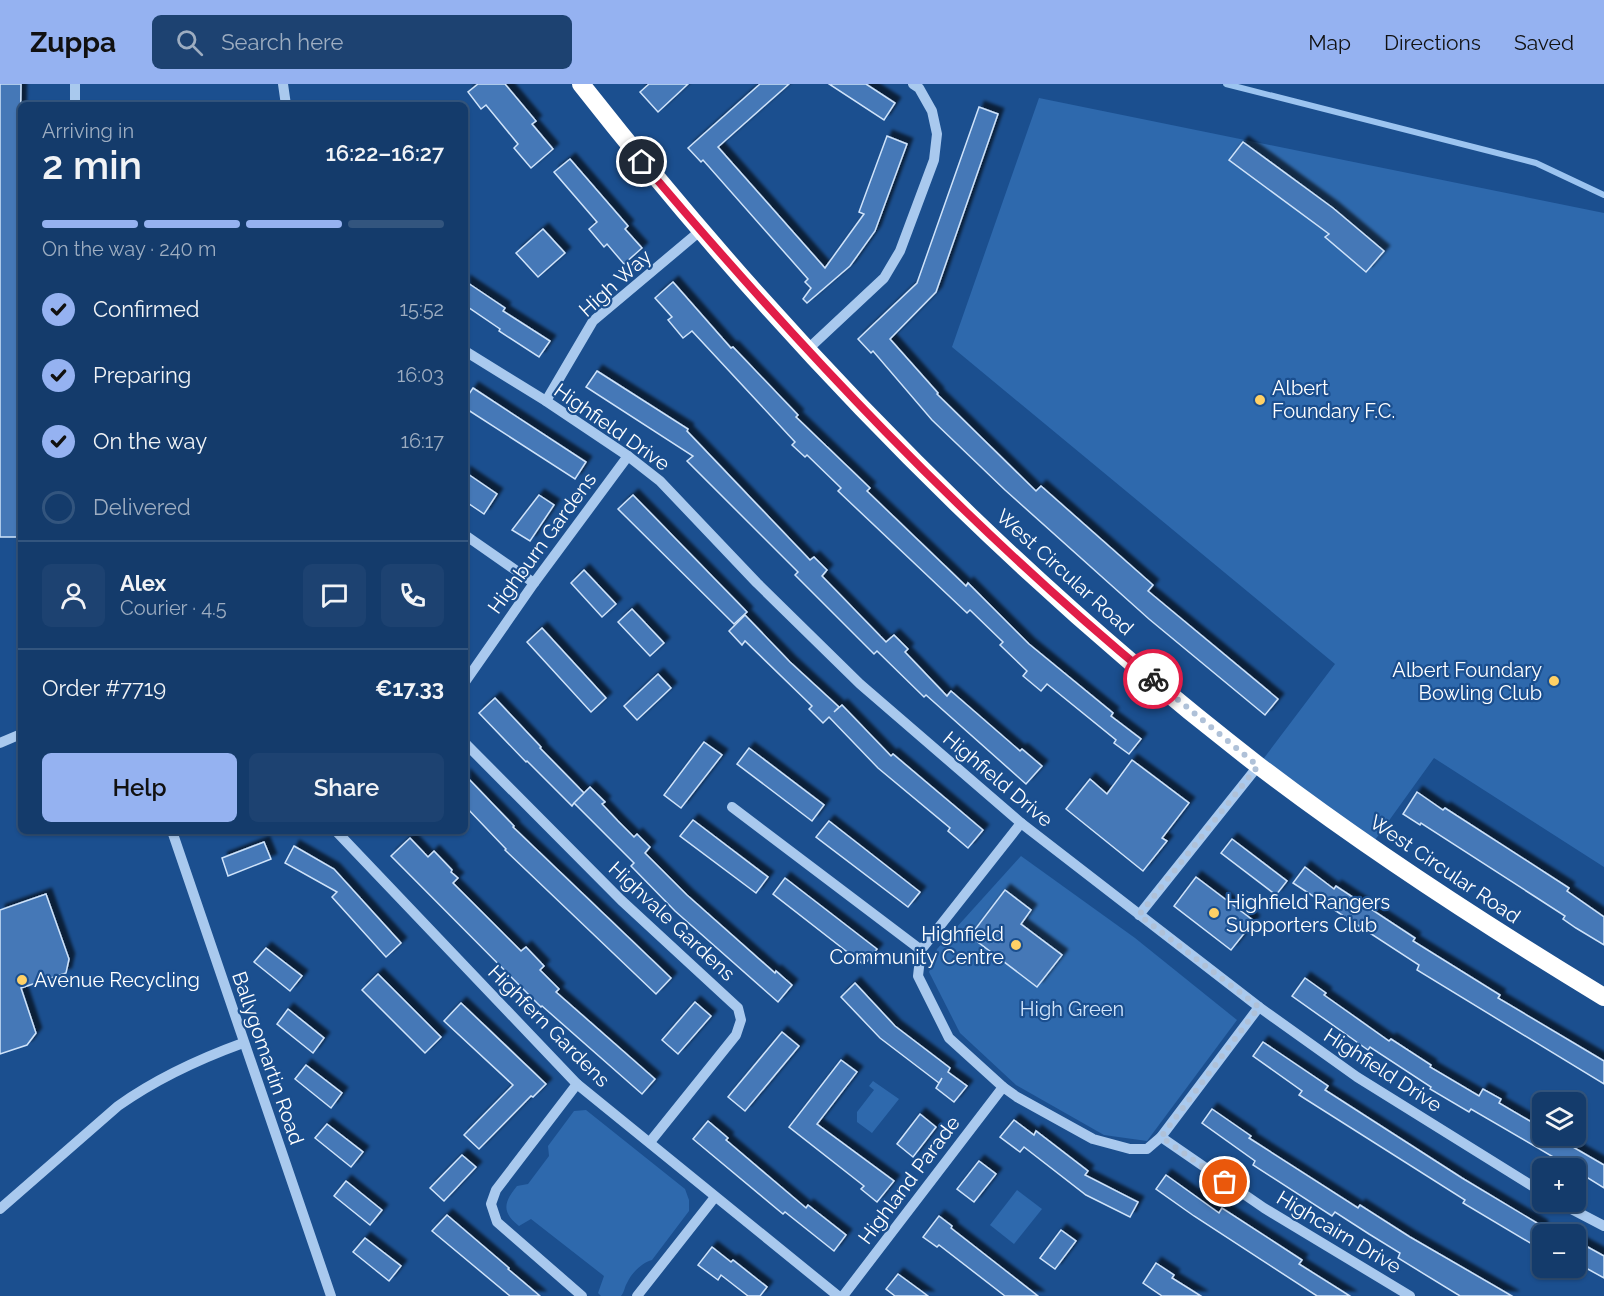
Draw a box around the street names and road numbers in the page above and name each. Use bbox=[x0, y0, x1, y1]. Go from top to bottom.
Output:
street label: High Way bbox=[574, 244, 656, 322]
street label: Highfield Drive bbox=[550, 378, 675, 476]
street label: Highburn Gardens bbox=[483, 468, 601, 618]
street label: West Circular Road bbox=[991, 504, 1139, 640]
street label: Highfield Drive bbox=[938, 726, 1058, 832]
street label: West Circular Road bbox=[1365, 810, 1525, 928]
street label: Highvale Gardens bbox=[604, 856, 740, 986]
street label: Highfern Gardens bbox=[483, 960, 615, 1092]
street label: Ballygomartin Road bbox=[227, 968, 309, 1148]
street label: Highfield Drive bbox=[1320, 1023, 1447, 1117]
street label: Highland Parade bbox=[853, 1111, 965, 1249]
street label: Highcairn Drive bbox=[1272, 1185, 1406, 1279]

